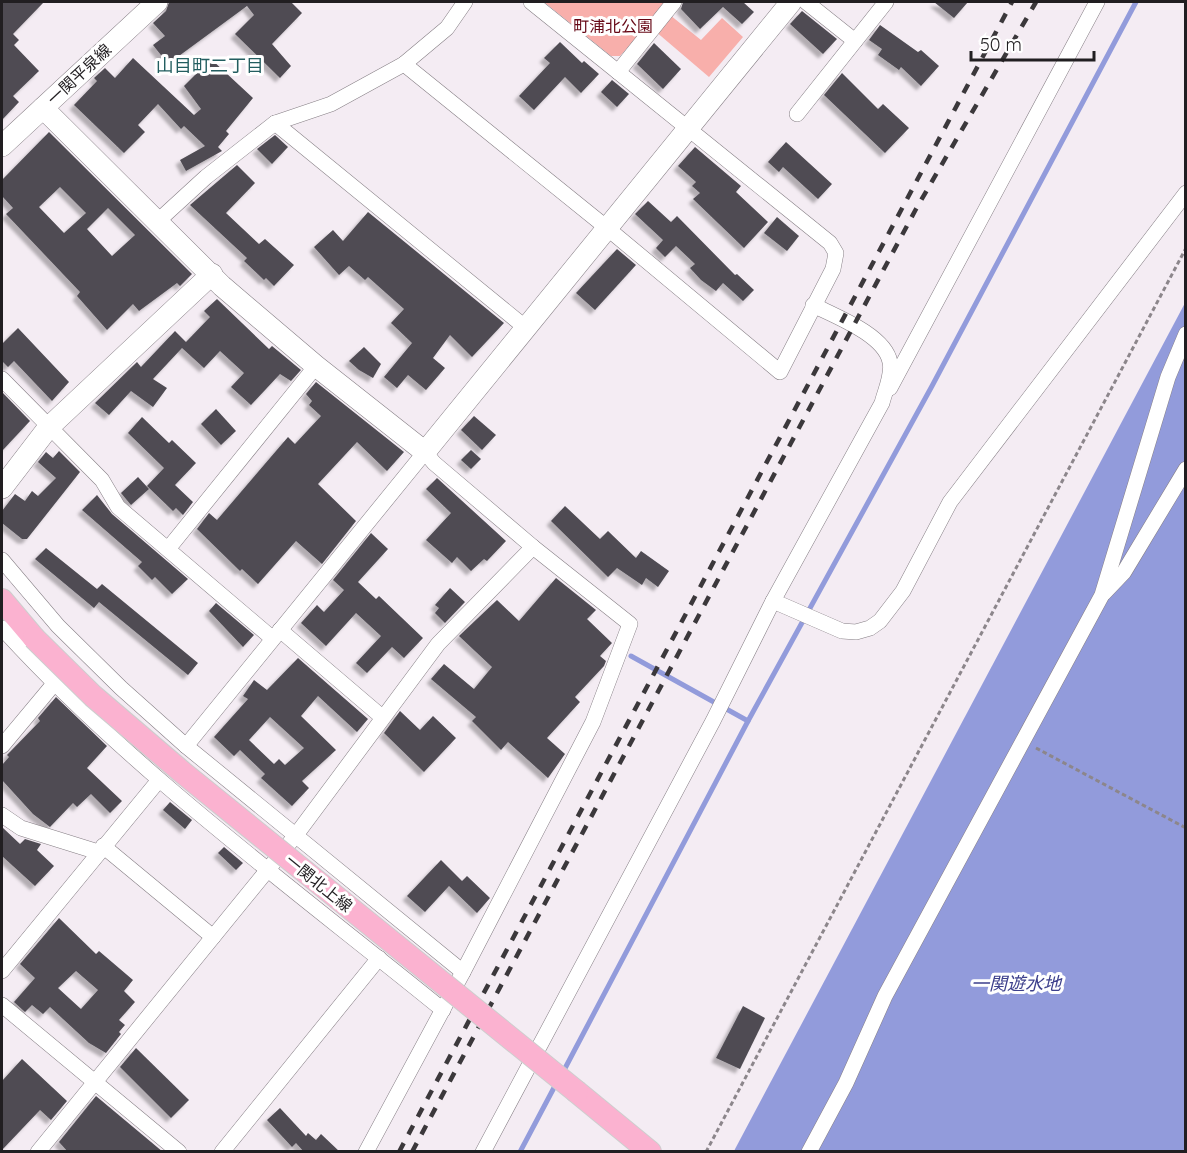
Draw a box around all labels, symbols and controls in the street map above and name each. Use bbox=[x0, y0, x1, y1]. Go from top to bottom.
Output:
park label: 町浦北公園 bbox=[573, 16, 653, 36]
scale bar bbox=[971, 24, 1094, 62]
text: 50 m bbox=[980, 33, 1022, 56]
street label: 一関平泉線 bbox=[43, 39, 115, 109]
district label: 山目町二丁目 bbox=[156, 54, 264, 77]
street label: 一関北上線 bbox=[282, 850, 356, 916]
water label: 一関遊水地 bbox=[971, 972, 1063, 995]

